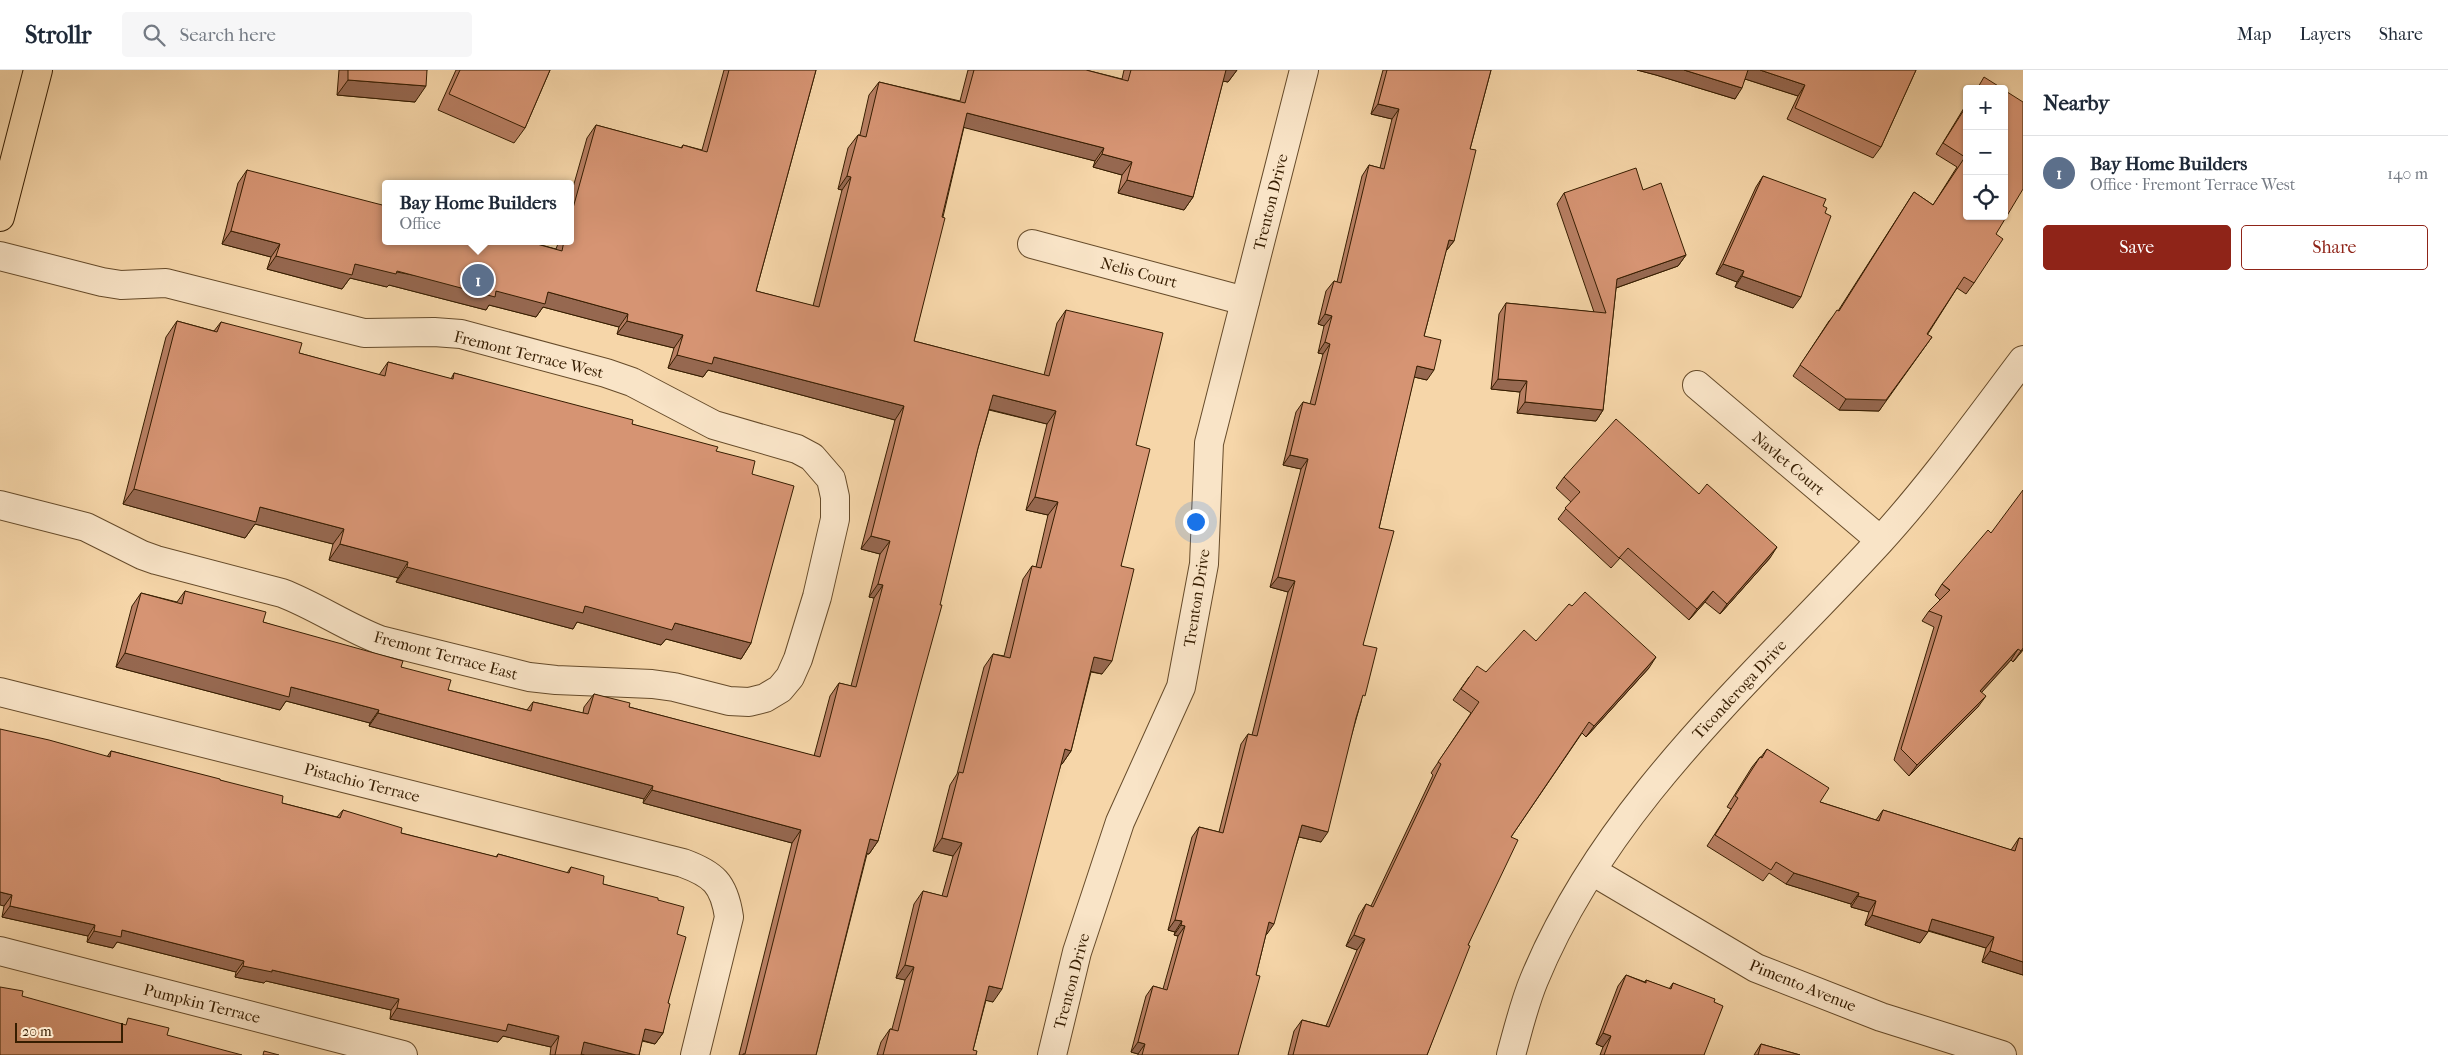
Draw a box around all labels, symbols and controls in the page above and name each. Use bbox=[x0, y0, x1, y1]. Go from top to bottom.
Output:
search box bbox=[122, 12, 472, 57]
text: Strollr bbox=[25, 21, 92, 49]
icon: search bbox=[140, 21, 168, 49]
text: Search here bbox=[180, 24, 276, 46]
text: Map bbox=[2237, 24, 2271, 45]
text: Layers bbox=[2299, 24, 2351, 45]
text: Share bbox=[2379, 24, 2423, 45]
map controls bbox=[1963, 85, 2008, 220]
button: + bbox=[1963, 85, 2008, 130]
text: Nearby bbox=[2043, 91, 2109, 115]
button: − bbox=[1963, 130, 2008, 175]
street label: Trenton Drive bbox=[1249, 152, 1292, 252]
text: Bay Home Builders bbox=[2090, 153, 2247, 175]
text: 1 bbox=[2056, 164, 2062, 183]
text: 140 m bbox=[2387, 164, 2428, 183]
button: locate bbox=[1963, 175, 2008, 220]
text: Office · Fremont Terrace West bbox=[2090, 175, 2295, 194]
popup bbox=[382, 180, 574, 245]
text: Bay Home Builders bbox=[399, 192, 557, 214]
text: Office bbox=[399, 214, 441, 233]
button: Save bbox=[2043, 225, 2231, 270]
button: Share bbox=[2241, 225, 2428, 270]
street label: Nelis Court bbox=[1098, 253, 1180, 292]
pin: 1 bbox=[462, 261, 494, 299]
street label: Fremont Terrace West bbox=[452, 327, 606, 382]
street label: Navlet Court bbox=[1749, 428, 1829, 499]
your location bbox=[1183, 509, 1209, 535]
street label: Trenton Drive bbox=[1179, 548, 1214, 648]
street label: Fremont Terrace East bbox=[372, 627, 520, 684]
street label: Ticonderoga Drive bbox=[1688, 636, 1790, 743]
street label: Pistachio Terrace bbox=[302, 759, 422, 806]
street label: Trenton Drive bbox=[1049, 931, 1093, 1031]
street label: Pimento Avenue bbox=[1747, 955, 1859, 1016]
street label: Pumpkin Terrace bbox=[142, 980, 262, 1027]
scale bar bbox=[15, 1020, 122, 1043]
text: 20 m bbox=[22, 1023, 52, 1040]

